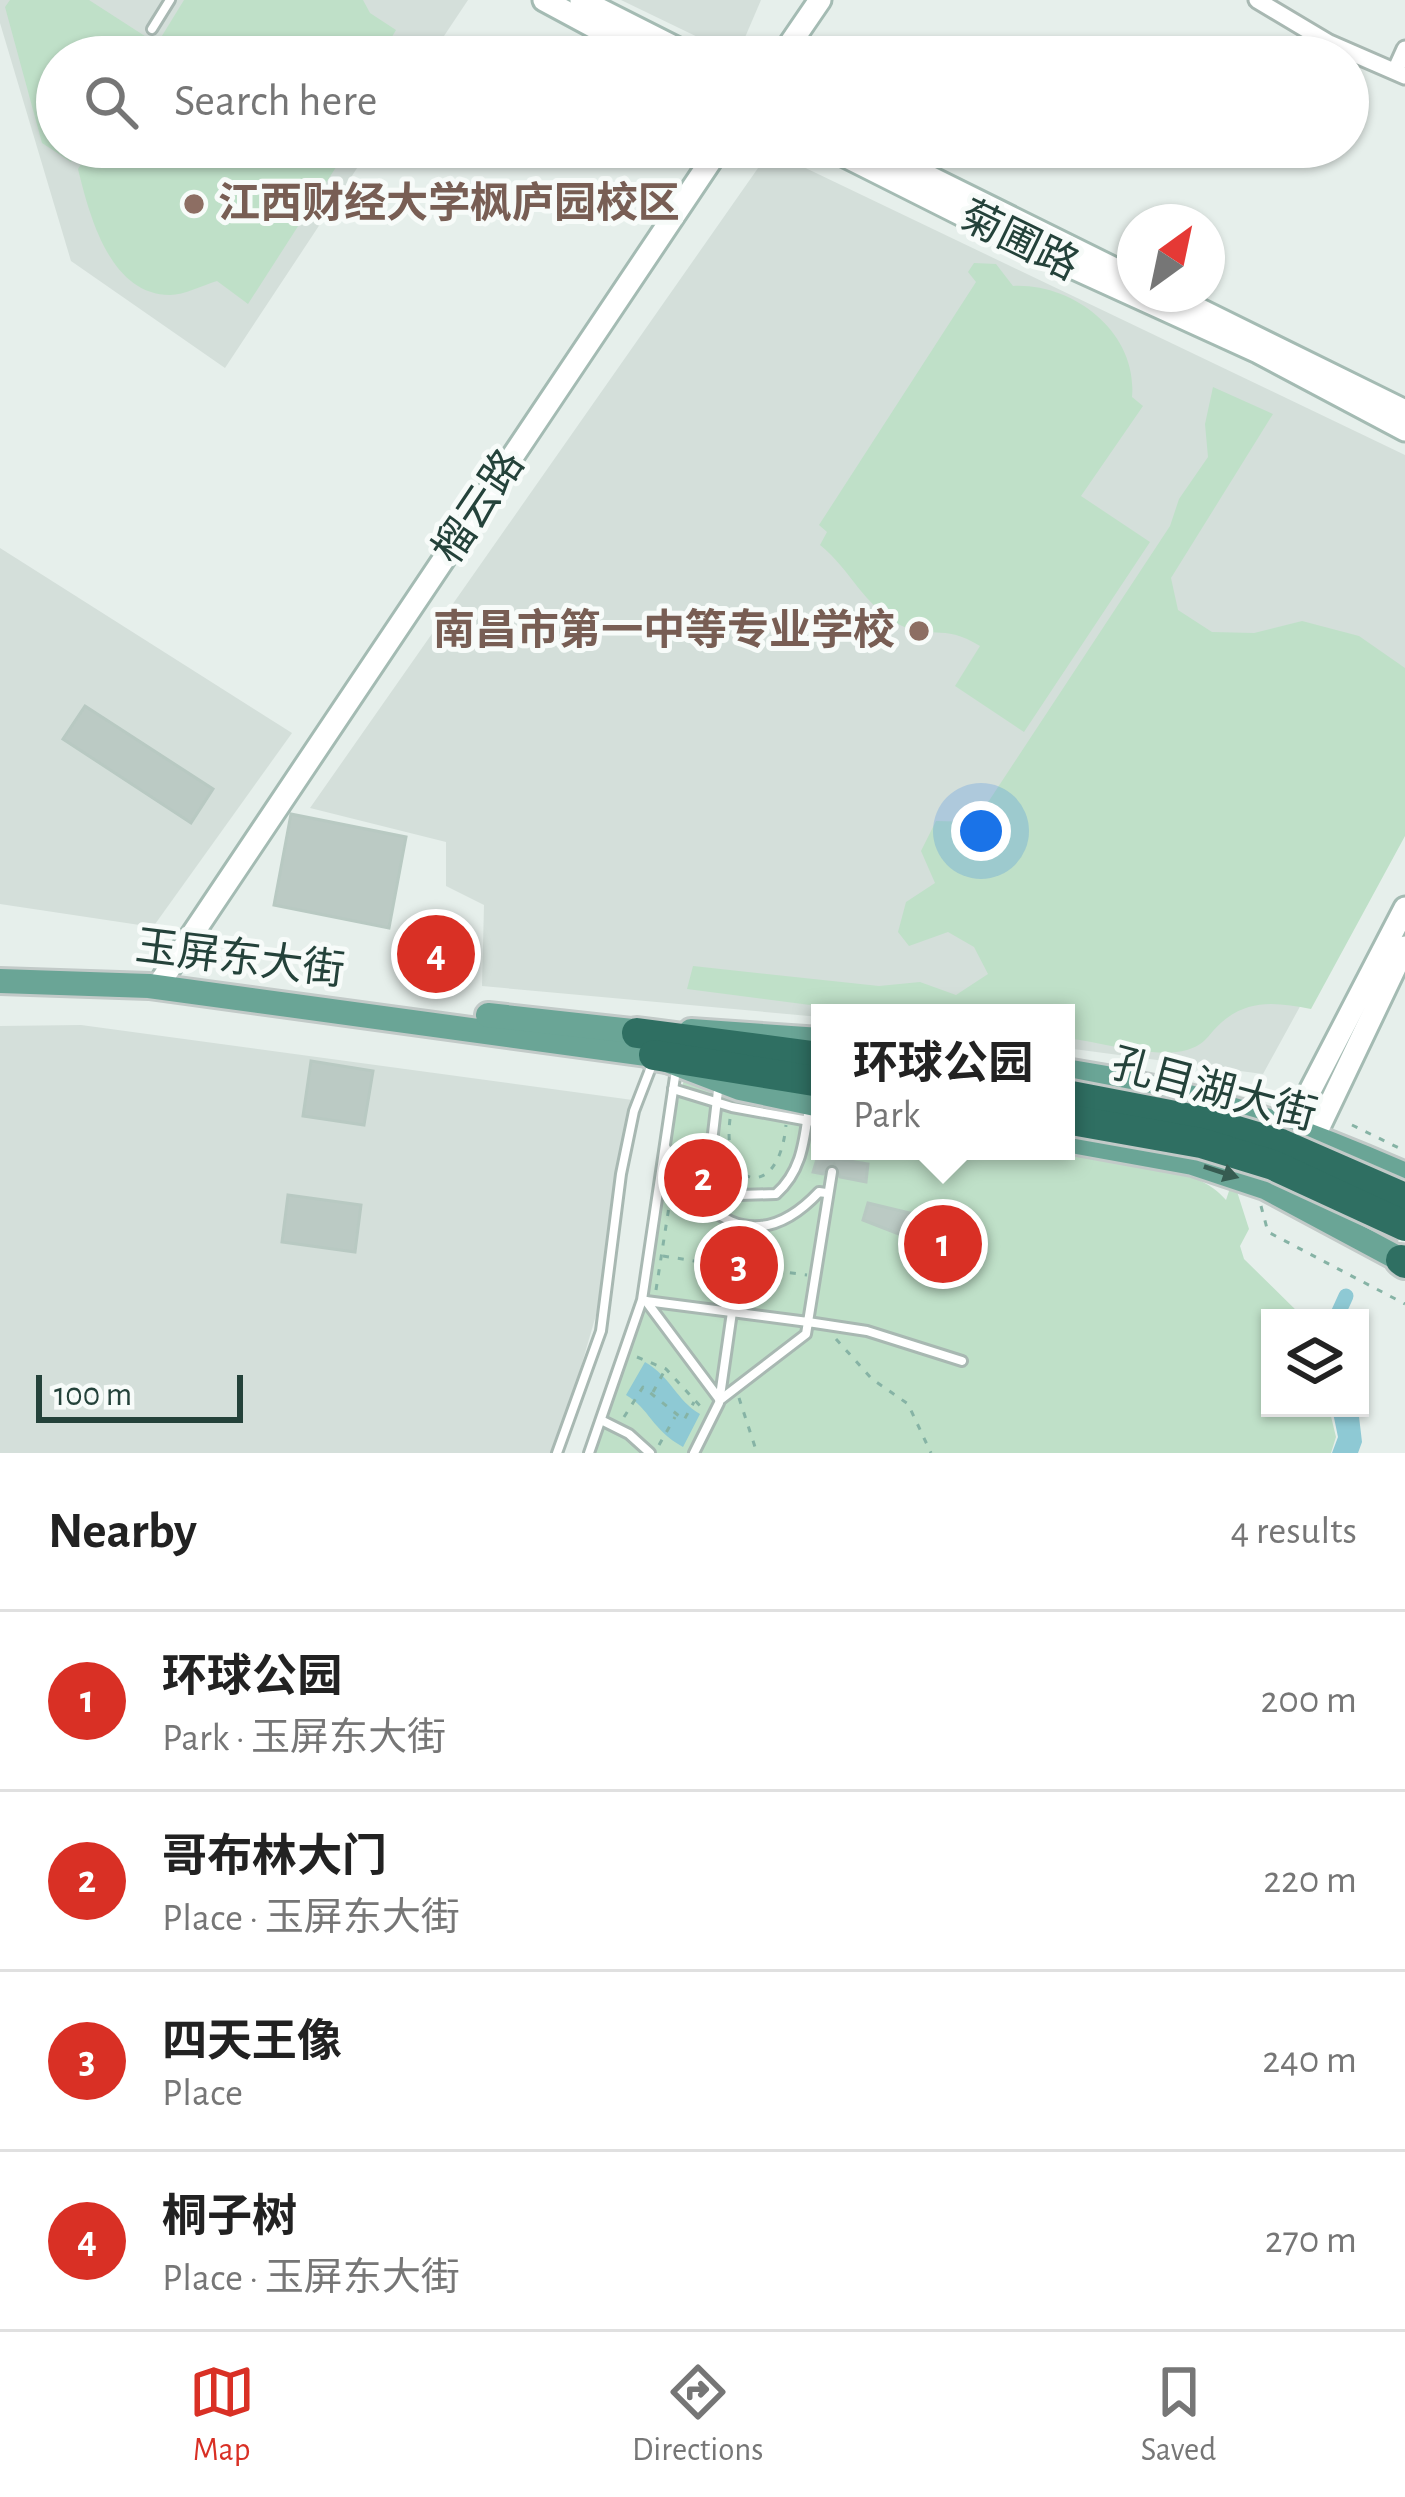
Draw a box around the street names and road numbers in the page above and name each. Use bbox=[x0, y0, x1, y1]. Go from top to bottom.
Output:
street label: 菊圃路 bbox=[953, 193, 1086, 287]
street label: 榴云路 bbox=[425, 442, 532, 571]
street label: 玉屏东大街 bbox=[133, 923, 347, 993]
street label: 孔目湖大街 bbox=[1107, 1041, 1321, 1137]

